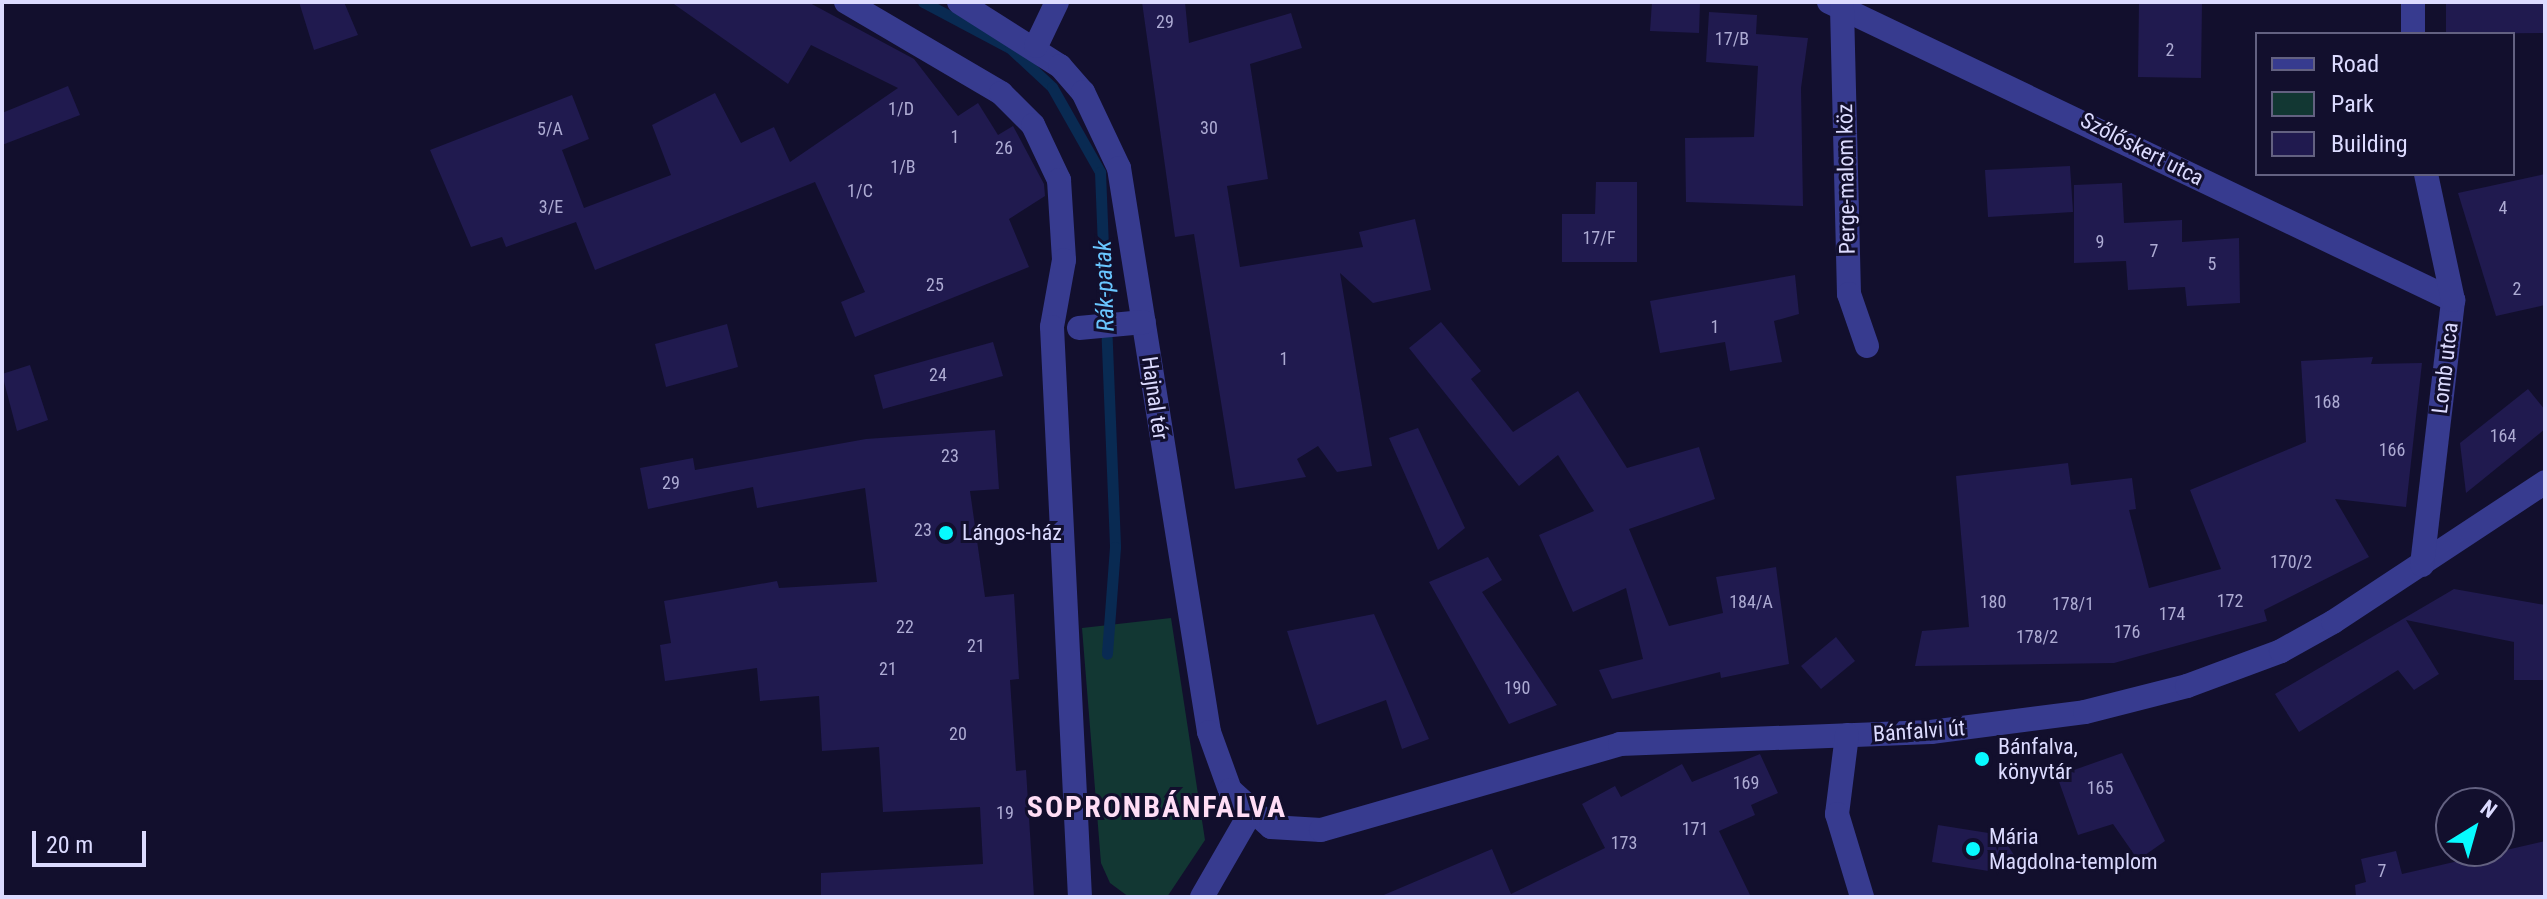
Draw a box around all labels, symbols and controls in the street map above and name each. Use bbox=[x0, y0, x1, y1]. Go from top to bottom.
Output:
house number: 29 bbox=[1156, 11, 1174, 33]
house number: 17/B bbox=[1715, 28, 1749, 50]
legend bbox=[2255, 32, 2515, 176]
house number: 2 bbox=[2166, 39, 2174, 61]
text: Road bbox=[2331, 50, 2379, 78]
text: Park bbox=[2331, 90, 2374, 118]
house number: 1/D bbox=[888, 98, 914, 120]
street label: Perge-malom köz bbox=[1831, 103, 1861, 255]
street label: Szőlőskert utca bbox=[2076, 107, 2208, 191]
house number: 30 bbox=[1200, 117, 1218, 139]
house number: 5/A bbox=[537, 118, 563, 140]
house number: 1 bbox=[951, 126, 959, 148]
text: Building bbox=[2331, 130, 2408, 158]
house number: 26 bbox=[995, 137, 1013, 159]
house number: 1/B bbox=[890, 156, 916, 178]
house number: 1/C bbox=[847, 180, 873, 202]
house number: 3/E bbox=[539, 196, 563, 218]
house number: 4 bbox=[2499, 197, 2507, 219]
house number: 17/F bbox=[1582, 227, 1616, 249]
house number: 9 bbox=[2096, 231, 2104, 253]
water label: Rák-patak bbox=[1089, 240, 1121, 332]
house number: 7 bbox=[2150, 240, 2158, 262]
house number: 5 bbox=[2208, 253, 2216, 275]
house number: 25 bbox=[926, 274, 944, 296]
house number: 2 bbox=[2513, 278, 2521, 300]
house number: 1 bbox=[1711, 316, 1719, 338]
street label: Lomb utca bbox=[2426, 321, 2464, 415]
house number: 1 bbox=[1280, 348, 1288, 370]
street label: Hajnal tér bbox=[1136, 355, 1174, 441]
house number: 24 bbox=[929, 364, 947, 386]
house number: 168 bbox=[2314, 391, 2340, 413]
house number: 164 bbox=[2490, 425, 2516, 447]
house number: 166 bbox=[2379, 439, 2405, 461]
house number: 23 bbox=[941, 445, 959, 467]
house number: 29 bbox=[662, 472, 680, 494]
house number: 23 bbox=[914, 519, 932, 541]
place label: Lángos-ház bbox=[962, 520, 1062, 546]
marker: Lángos-ház bbox=[937, 524, 955, 542]
house number: 170/2 bbox=[2270, 551, 2312, 573]
house number: 172 bbox=[2217, 590, 2243, 612]
house number: 184/A bbox=[1729, 591, 1773, 613]
house number: 180 bbox=[1980, 591, 2006, 613]
house number: 178/1 bbox=[2052, 593, 2094, 615]
house number: 174 bbox=[2159, 603, 2185, 625]
house number: 22 bbox=[896, 616, 914, 638]
house number: 176 bbox=[2114, 621, 2140, 643]
house number: 178/2 bbox=[2016, 626, 2058, 648]
house number: 21 bbox=[967, 635, 985, 657]
house number: 21 bbox=[879, 658, 897, 680]
house number: 190 bbox=[1504, 677, 1530, 699]
street label: Bánfalvi út bbox=[1872, 715, 1966, 747]
house number: 20 bbox=[949, 723, 967, 745]
place label: Bánfalva, könyvtár bbox=[1998, 733, 2078, 784]
marker: Bánfalva, könyvtár bbox=[1973, 750, 1991, 768]
house number: 169 bbox=[1733, 772, 1759, 794]
house number: 165 bbox=[2087, 777, 2113, 799]
north arrow bbox=[2435, 787, 2515, 867]
district label: SOPRONBÁNFALVA bbox=[1027, 789, 1287, 825]
text: N bbox=[2476, 795, 2501, 823]
house number: 19 bbox=[996, 802, 1014, 824]
scale bar bbox=[36, 815, 150, 865]
house number: 171 bbox=[1682, 818, 1708, 840]
place label: Mária Magdolna-templom bbox=[1989, 823, 2158, 874]
text: 20 m bbox=[46, 831, 93, 859]
house number: 173 bbox=[1611, 832, 1637, 854]
marker: Mária Magdolna-templom bbox=[1964, 840, 1982, 858]
house number: 7 bbox=[2378, 860, 2386, 882]

